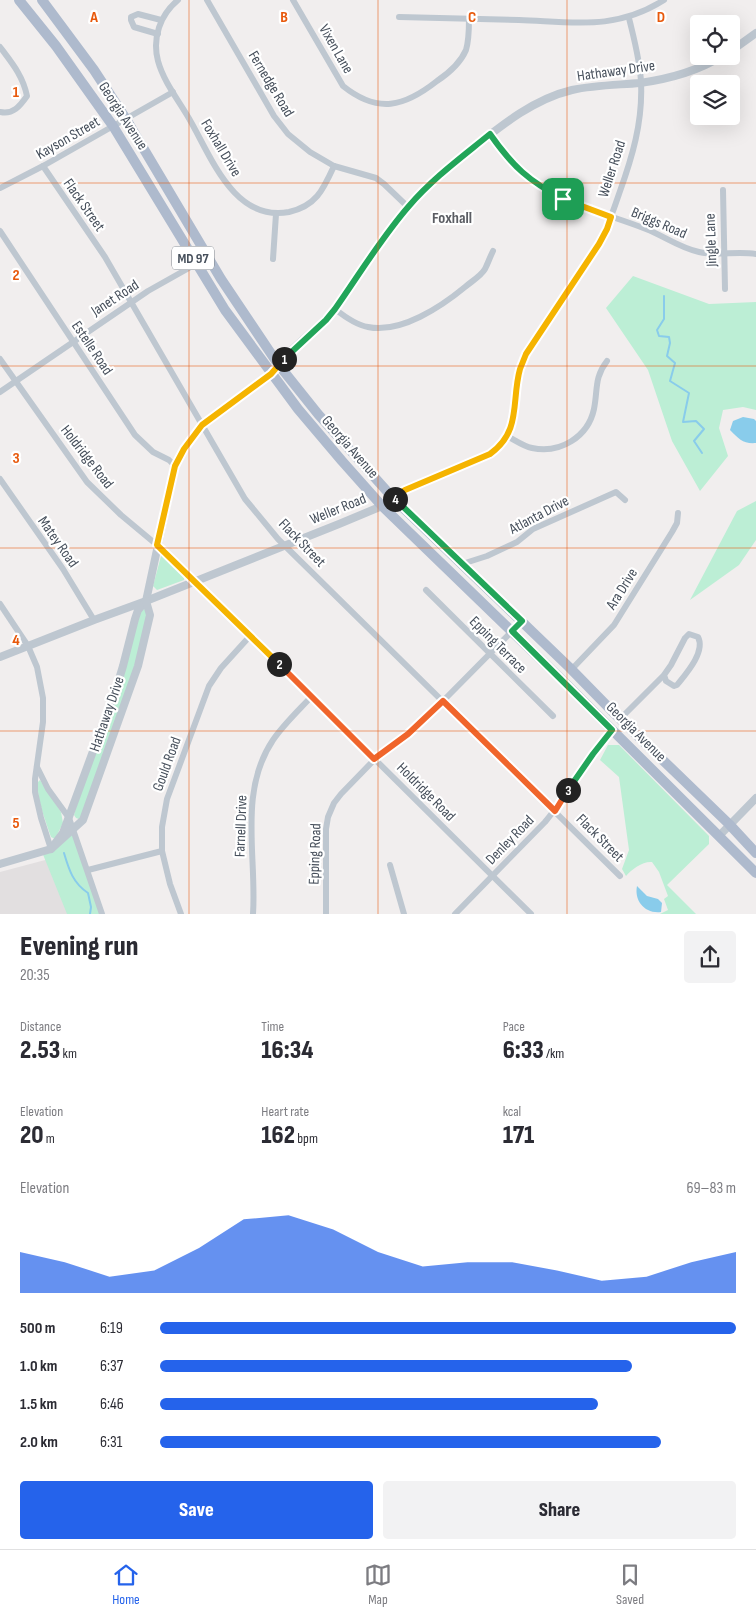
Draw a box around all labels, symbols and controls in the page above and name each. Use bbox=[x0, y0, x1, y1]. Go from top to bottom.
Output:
text: A bbox=[89, 8, 98, 27]
text: B bbox=[280, 8, 288, 27]
text: C bbox=[468, 8, 476, 27]
text: D bbox=[657, 8, 665, 27]
map controls bbox=[690, 15, 740, 125]
button: locate bbox=[690, 15, 740, 65]
street label: Vixen Lane bbox=[314, 21, 358, 77]
street label: Fernedge Road bbox=[244, 47, 298, 121]
street label: Hathaway Drive bbox=[576, 56, 656, 86]
button: layers bbox=[690, 75, 740, 125]
street label: Georgia Avenue bbox=[94, 78, 152, 154]
text: 1 bbox=[13, 83, 20, 102]
street label: Kayson Street bbox=[33, 112, 104, 164]
street label: Foxhall Drive bbox=[196, 116, 246, 180]
street label: Weller Road bbox=[594, 138, 630, 200]
street label: Flack Street bbox=[59, 175, 109, 235]
pin bbox=[542, 178, 584, 220]
icon: arrive bbox=[549, 185, 577, 213]
street label: Briggs Road bbox=[628, 203, 690, 243]
district label: Foxhall bbox=[432, 209, 472, 228]
street label: Jingle Lane bbox=[701, 213, 721, 268]
road number: MD 97 bbox=[172, 247, 214, 270]
text: 2 bbox=[12, 266, 20, 285]
street label: Janet Road bbox=[87, 276, 142, 321]
street label: Estelle Road bbox=[67, 317, 117, 379]
pin: 1 bbox=[272, 346, 296, 372]
text: 1 bbox=[282, 351, 287, 368]
street label: Georgia Avenue bbox=[317, 412, 383, 482]
street label: Holdridge Road bbox=[56, 421, 118, 493]
text: 3 bbox=[12, 449, 20, 468]
pin: 4 bbox=[382, 486, 408, 512]
street label: Weller Road bbox=[307, 489, 369, 529]
text: 4 bbox=[392, 491, 399, 508]
street label: Atlanta Drive bbox=[505, 491, 572, 539]
street label: Matey Road bbox=[34, 513, 82, 571]
street label: Flack Street bbox=[274, 515, 330, 571]
street label: Ara Drive bbox=[601, 565, 642, 614]
street label: Epping Terrace bbox=[465, 612, 531, 678]
text: 4 bbox=[12, 631, 20, 650]
pin: 2 bbox=[266, 652, 292, 676]
text: 2 bbox=[276, 656, 283, 673]
street label: Hathaway Drive bbox=[85, 674, 129, 754]
street label: Georgia Avenue bbox=[602, 698, 670, 766]
street label: Gould Road bbox=[148, 734, 186, 794]
street label: Holdridge Road bbox=[393, 759, 459, 825]
pin: 3 bbox=[556, 778, 580, 802]
text: 3 bbox=[565, 782, 572, 799]
street label: Farnell Drive bbox=[230, 795, 252, 857]
street label: Flack Street bbox=[572, 810, 628, 866]
street label: Denley Road bbox=[482, 811, 538, 869]
text: 5 bbox=[12, 814, 20, 833]
street label: Epping Road bbox=[304, 823, 326, 885]
text: Evening run bbox=[20, 930, 138, 963]
button: share bbox=[684, 931, 736, 983]
text: 20:35 bbox=[20, 966, 50, 985]
text: Distance bbox=[20, 1018, 61, 1035]
text: Time bbox=[261, 1018, 284, 1035]
text: Pace bbox=[503, 1018, 525, 1035]
text: 2.53 bbox=[20, 1035, 60, 1066]
text: 16:34 bbox=[261, 1035, 313, 1066]
text: 6:33 bbox=[503, 1035, 544, 1066]
text: km bbox=[60, 1045, 77, 1062]
text: /km bbox=[544, 1045, 564, 1062]
text: Elevation bbox=[20, 1103, 63, 1120]
text: Heart rate bbox=[261, 1103, 309, 1120]
text: kcal bbox=[503, 1103, 521, 1120]
text: 20 bbox=[20, 1120, 43, 1151]
text: 162 bbox=[261, 1120, 295, 1151]
text: 171 bbox=[503, 1120, 534, 1151]
text: m bbox=[43, 1130, 55, 1147]
text: bpm bbox=[295, 1130, 318, 1147]
text: Elevation bbox=[20, 1179, 69, 1198]
text: 69–83 m bbox=[687, 1179, 736, 1198]
text: 500 m bbox=[20, 1319, 55, 1338]
text: 6:19 bbox=[100, 1319, 123, 1338]
text: 1.0 km bbox=[20, 1357, 57, 1376]
text: 6:37 bbox=[100, 1357, 123, 1376]
text: 1.5 km bbox=[20, 1395, 57, 1414]
text: 6:46 bbox=[100, 1395, 124, 1414]
text: 2.0 km bbox=[20, 1433, 58, 1452]
text: 6:31 bbox=[100, 1433, 122, 1452]
button: Save bbox=[20, 1481, 373, 1539]
button: Share bbox=[383, 1481, 736, 1539]
tab: Home bbox=[112, 1561, 140, 1608]
tab: Map bbox=[364, 1561, 392, 1608]
tab: Saved bbox=[616, 1561, 644, 1608]

